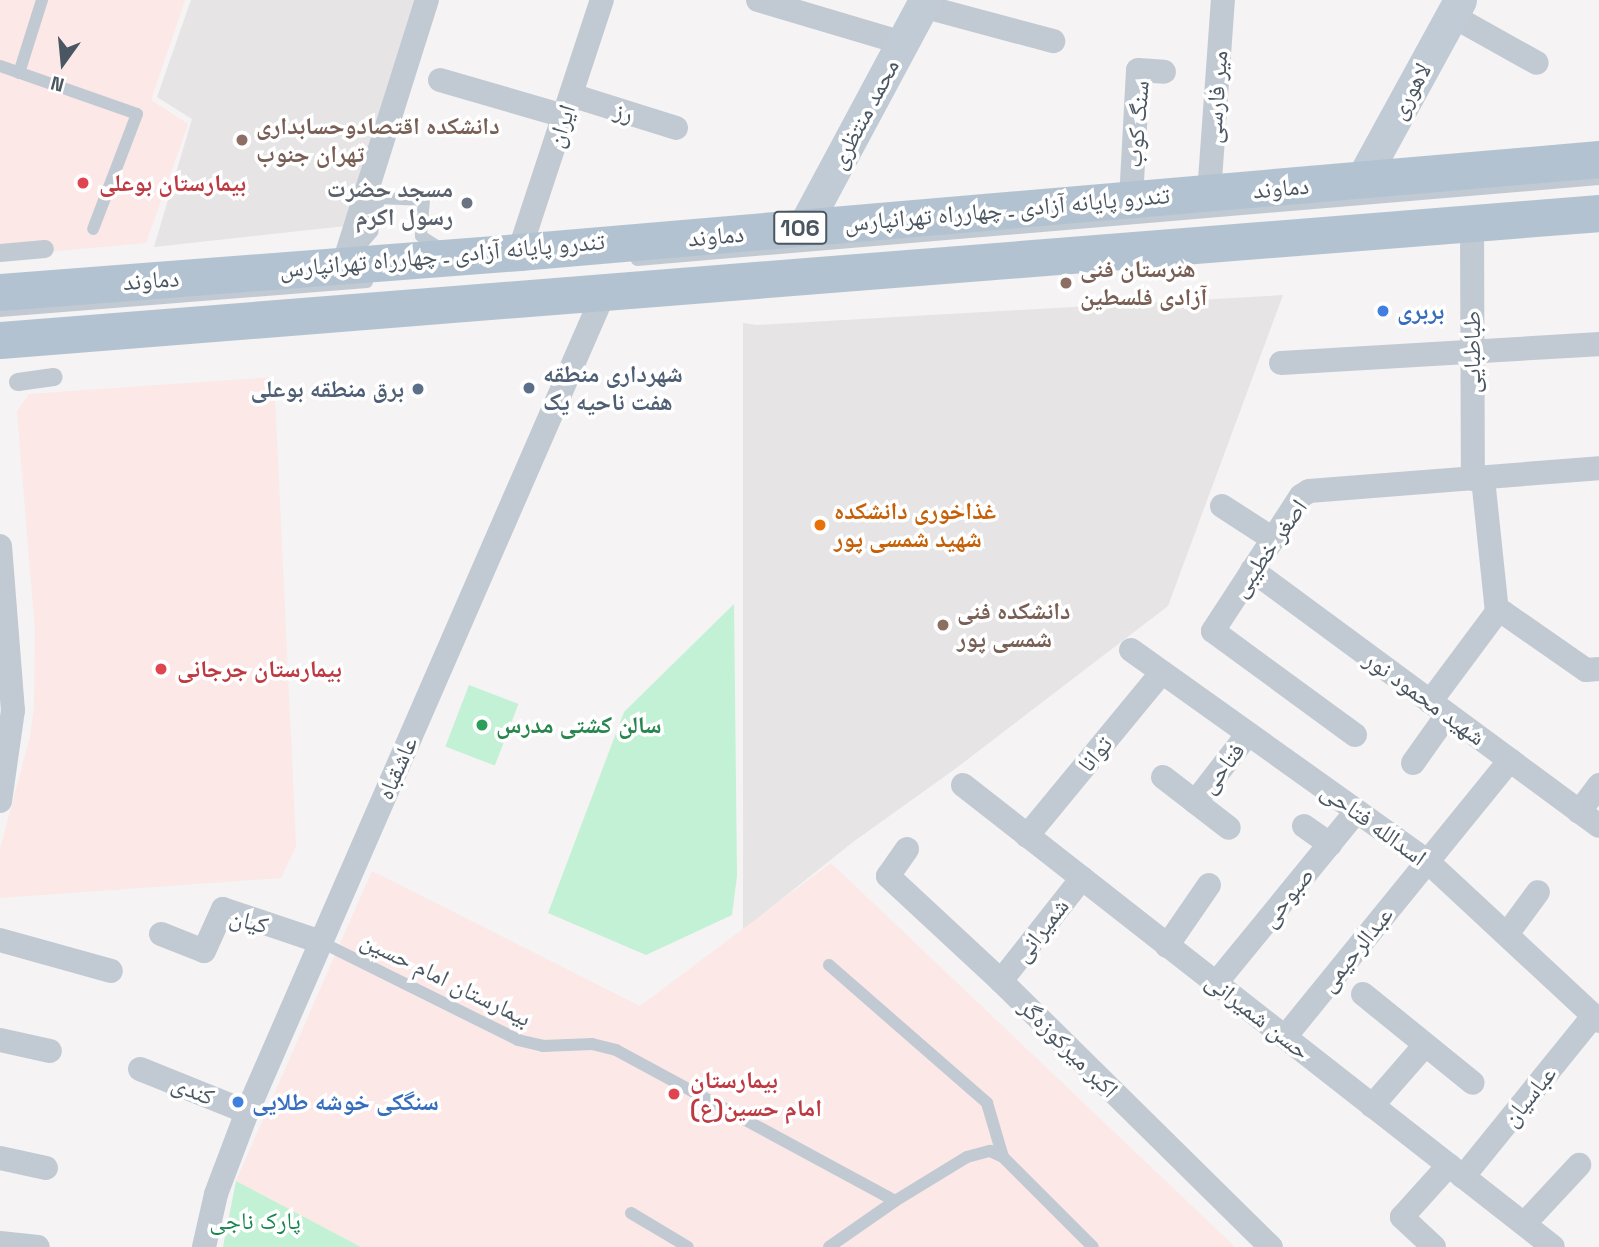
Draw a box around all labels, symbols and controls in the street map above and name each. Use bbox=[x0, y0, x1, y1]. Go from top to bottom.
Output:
north arrow bbox=[28, 28, 98, 98]
street label: میر فارسی bbox=[1198, 50, 1234, 144]
street label: محمد منتظری bbox=[823, 54, 905, 174]
street label: لاهوری bbox=[1383, 58, 1437, 124]
text: N bbox=[48, 70, 67, 97]
street label: سنگ کوب bbox=[1119, 79, 1155, 169]
street label: رز bbox=[611, 95, 637, 129]
street label: ایران bbox=[541, 101, 581, 151]
place label: دانشکده اقتصادوحسابداری تهران جنوب bbox=[256, 112, 500, 168]
marker: دانشکده اقتصادوحسابداری تهران جنوب bbox=[234, 132, 250, 148]
place label: بیمارستان بوعلی bbox=[99, 169, 246, 197]
street label: دماوند bbox=[1252, 171, 1310, 205]
marker: بیمارستان بوعلی bbox=[73, 173, 93, 193]
place label: مسجد حضرت رسول اکرم bbox=[327, 175, 453, 231]
street label: تندرو پایانه آزادی ـ چهارراه تهرانپارس bbox=[843, 180, 1171, 238]
marker: مسجد حضرت رسول اکرم bbox=[459, 195, 475, 211]
road number: 106 bbox=[772, 208, 828, 247]
street label: دماوند bbox=[687, 219, 745, 253]
street label: تندرو پایانه آزادی ـ چهارراه تهرانپارس bbox=[278, 226, 606, 284]
place label: هنرستان فنی آزادی فلسطین bbox=[1080, 255, 1207, 311]
street label: دماوند bbox=[122, 264, 180, 296]
marker: هنرستان فنی آزادی فلسطین bbox=[1058, 275, 1074, 291]
place label: بربری bbox=[1397, 297, 1444, 325]
marker: بربری bbox=[1375, 303, 1391, 319]
street label: طباطبایی bbox=[1458, 311, 1486, 393]
place label: شهرداری منطقه هفت ناحیه یک bbox=[543, 360, 683, 416]
place label: برق منطقه بوعلی bbox=[251, 375, 404, 403]
marker: شهرداری منطقه هفت ناحیه یک bbox=[521, 380, 537, 396]
marker: برق منطقه بوعلی bbox=[410, 381, 426, 397]
street label: اصغر خطیبی bbox=[1225, 494, 1313, 602]
place label: غذاخوری دانشکده شهید شمسی پور bbox=[834, 497, 996, 553]
marker: غذاخوری دانشکده شهید شمسی پور bbox=[812, 517, 828, 533]
place label: دانشکده فنی شمسی پور bbox=[957, 597, 1071, 653]
marker: دانشکده فنی شمسی پور bbox=[935, 617, 951, 633]
street label: شهید محمود نور bbox=[1359, 645, 1491, 751]
place label: بیمارستان جرجانی bbox=[177, 655, 342, 683]
marker: بیمارستان جرجانی bbox=[151, 659, 171, 679]
place label: سالن کشتی مدرس bbox=[496, 711, 662, 739]
marker: سالن کشتی مدرس bbox=[474, 717, 490, 733]
street label: توانا bbox=[1072, 730, 1118, 778]
street label: عاشقباه bbox=[370, 732, 424, 804]
street label: فتاحی bbox=[1193, 737, 1251, 799]
street label: اسدالله فتاحی bbox=[1316, 776, 1432, 872]
street label: صبوحی bbox=[1254, 861, 1320, 933]
street label: شمیرانی bbox=[1007, 892, 1075, 968]
street label: عبدالرحیمی bbox=[1313, 901, 1399, 997]
street label: کیان bbox=[227, 902, 271, 940]
street label: بیمارستان امام حسین bbox=[356, 925, 536, 1033]
street label: حسن شمیرانی bbox=[1200, 966, 1316, 1066]
street label: اکبر میرکوزه‌گر bbox=[1014, 993, 1124, 1103]
street label: عباسیان bbox=[1496, 1060, 1562, 1132]
place label: بیمارستان امام حسین(ع) bbox=[690, 1066, 822, 1122]
street label: کندی bbox=[168, 1069, 218, 1111]
marker: بیمارستان امام حسین(ع) bbox=[664, 1084, 684, 1104]
place label: سنگکی خوشه طلایی bbox=[252, 1088, 439, 1116]
marker: سنگکی خوشه طلایی bbox=[230, 1094, 246, 1110]
park label: پارک ناجی bbox=[209, 1207, 301, 1235]

